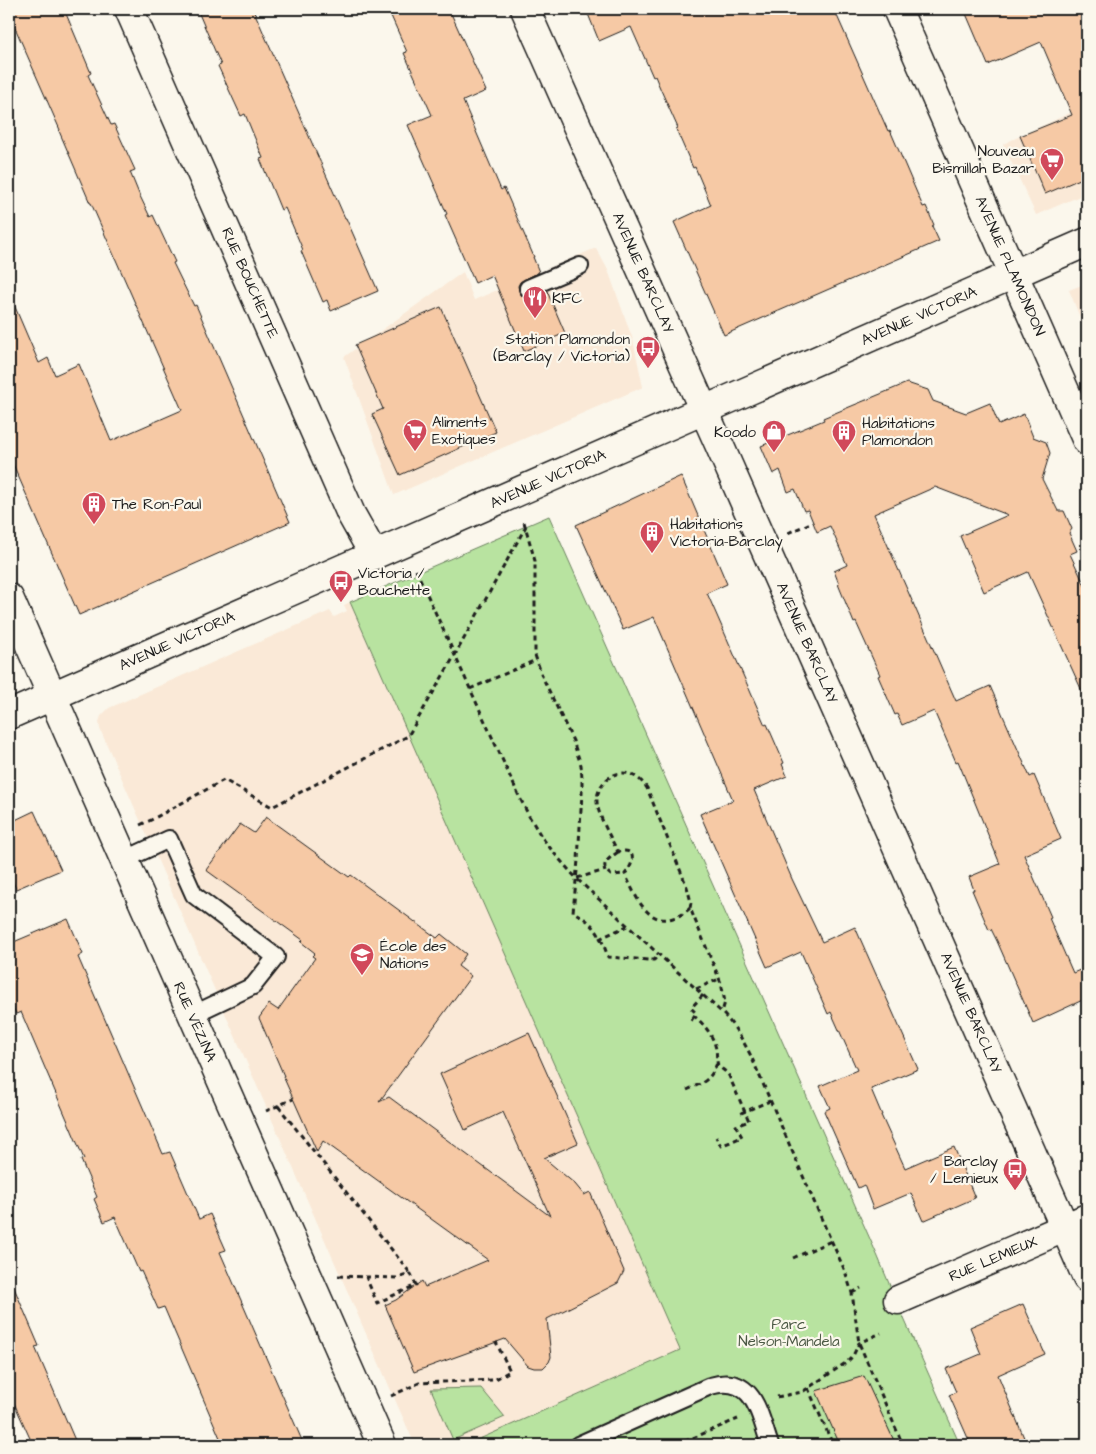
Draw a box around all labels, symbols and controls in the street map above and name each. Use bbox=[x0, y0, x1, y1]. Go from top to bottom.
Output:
place label: Nouveau Bismillah Bazar bbox=[932, 141, 1034, 179]
supermarket icon: Nouveau Bismillah Bazar bbox=[1039, 147, 1065, 181]
street label: AVENUE PLAMONDON bbox=[970, 193, 1050, 339]
street label: AVENUE BARCLAY bbox=[607, 209, 679, 337]
street label: RUE BOUCHETTE bbox=[216, 224, 284, 342]
street label: AVENUE VICTORIA bbox=[858, 281, 981, 351]
restaurant icon: KFC bbox=[522, 285, 548, 319]
place label: KFC bbox=[552, 288, 582, 309]
place label: Station Plamondon (Barclay / Victoria) bbox=[493, 329, 630, 368]
bus stop icon: Station Plamondon (Barclay / Victoria) bbox=[635, 335, 661, 369]
place label: Aliments Exotiques bbox=[432, 412, 496, 450]
place label: Habitations Plamondon bbox=[862, 413, 935, 451]
supermarket icon: Aliments Exotiques bbox=[402, 418, 428, 452]
shop icon: Koodo bbox=[761, 419, 787, 453]
building icon: Habitations Plamondon bbox=[831, 419, 857, 453]
place label: Koodo bbox=[714, 422, 757, 443]
street label: AVENUE VICTORIA bbox=[487, 444, 610, 514]
building icon: The Ron-Paul bbox=[81, 491, 107, 525]
place label: The Ron-Paul bbox=[112, 494, 201, 515]
place label: Habitations Victoria-Barclay bbox=[670, 514, 783, 553]
building icon: Habitations Victoria-Barclay bbox=[639, 520, 665, 554]
place label: Victoria / Bouchette bbox=[358, 563, 430, 601]
bus stop icon: Victoria / Bouchette bbox=[328, 569, 354, 603]
street label: AVENUE BARCLAY bbox=[771, 579, 843, 707]
street label: AVENUE VICTORIA bbox=[116, 606, 239, 676]
place label: École des Nations bbox=[380, 936, 447, 974]
school or university icon: École des Nations bbox=[349, 942, 375, 976]
street label: AVENUE BARCLAY bbox=[935, 949, 1007, 1077]
street label: RUE VÉZINA bbox=[168, 979, 222, 1066]
place label: Barclay / Lemieux bbox=[930, 1151, 999, 1189]
bus stop icon: Barclay / Lemieux bbox=[1002, 1157, 1028, 1191]
street label: RUE LEMIEUX bbox=[946, 1231, 1040, 1287]
park label: Parc Nelson-Mandela bbox=[738, 1314, 840, 1352]

